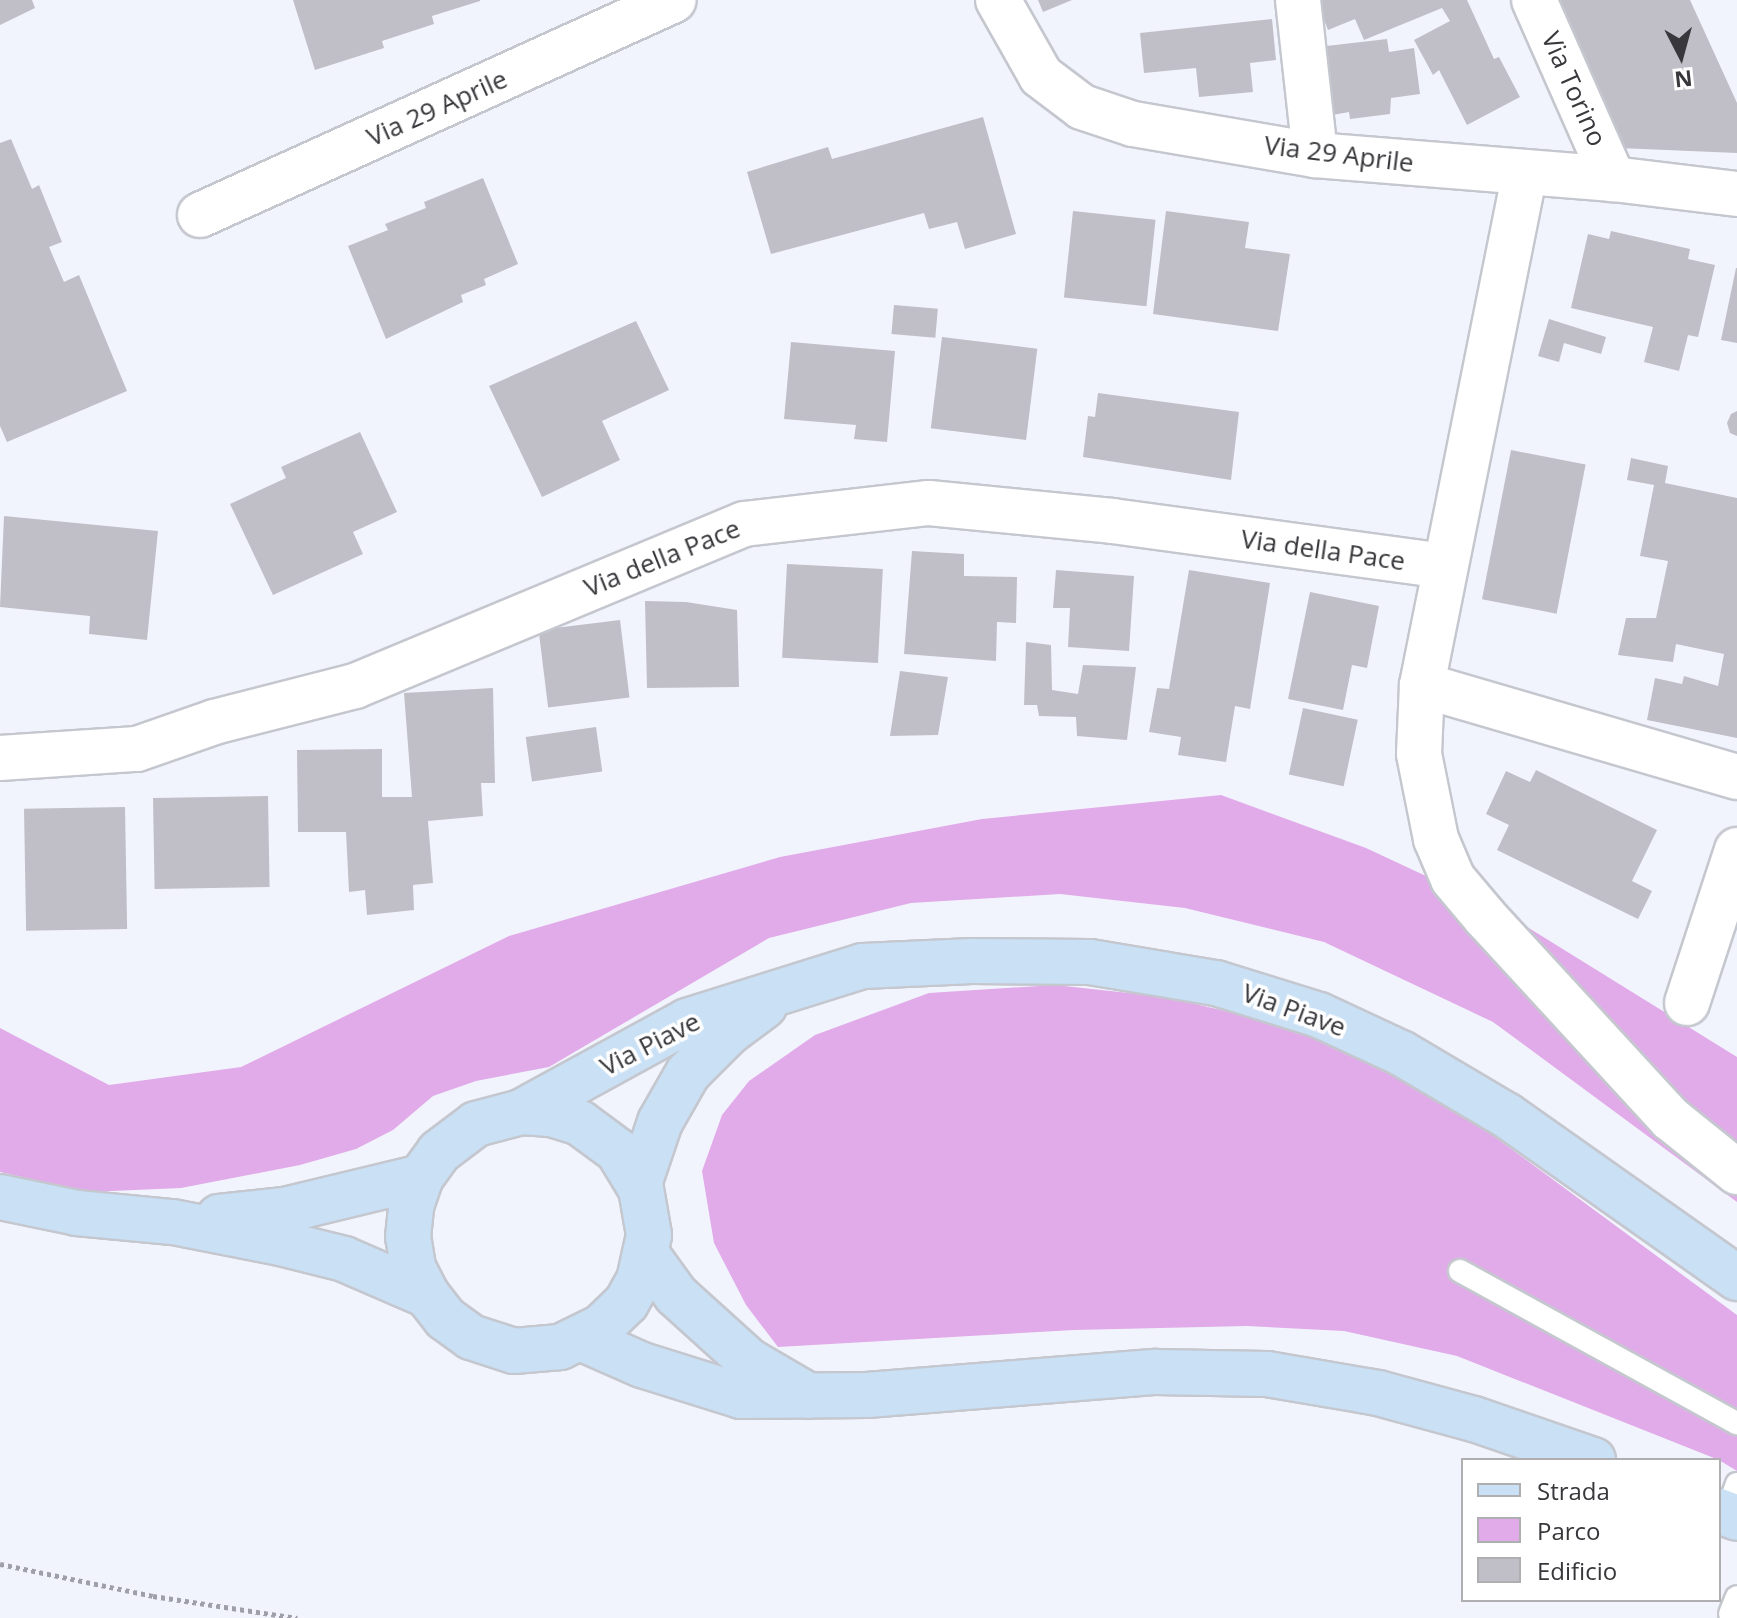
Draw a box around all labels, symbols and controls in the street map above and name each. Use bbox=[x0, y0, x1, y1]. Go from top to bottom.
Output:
north arrow bbox=[1641, 16, 1721, 96]
street label: Via Torino bbox=[1535, 27, 1613, 151]
street label: Via 29 Aprile bbox=[362, 63, 512, 153]
text: N bbox=[1673, 64, 1694, 96]
street label: Via 29 Aprile bbox=[1262, 129, 1416, 179]
street label: Via della Pace bbox=[580, 513, 744, 603]
street label: Via della Pace bbox=[1239, 523, 1407, 577]
street label: Via Piave bbox=[1238, 977, 1350, 1043]
street label: Via Piave bbox=[595, 1006, 705, 1082]
legend bbox=[1461, 1458, 1721, 1602]
text: Strada bbox=[1537, 1474, 1610, 1507]
text: Parco bbox=[1537, 1514, 1601, 1547]
text: Edificio bbox=[1537, 1554, 1617, 1587]

